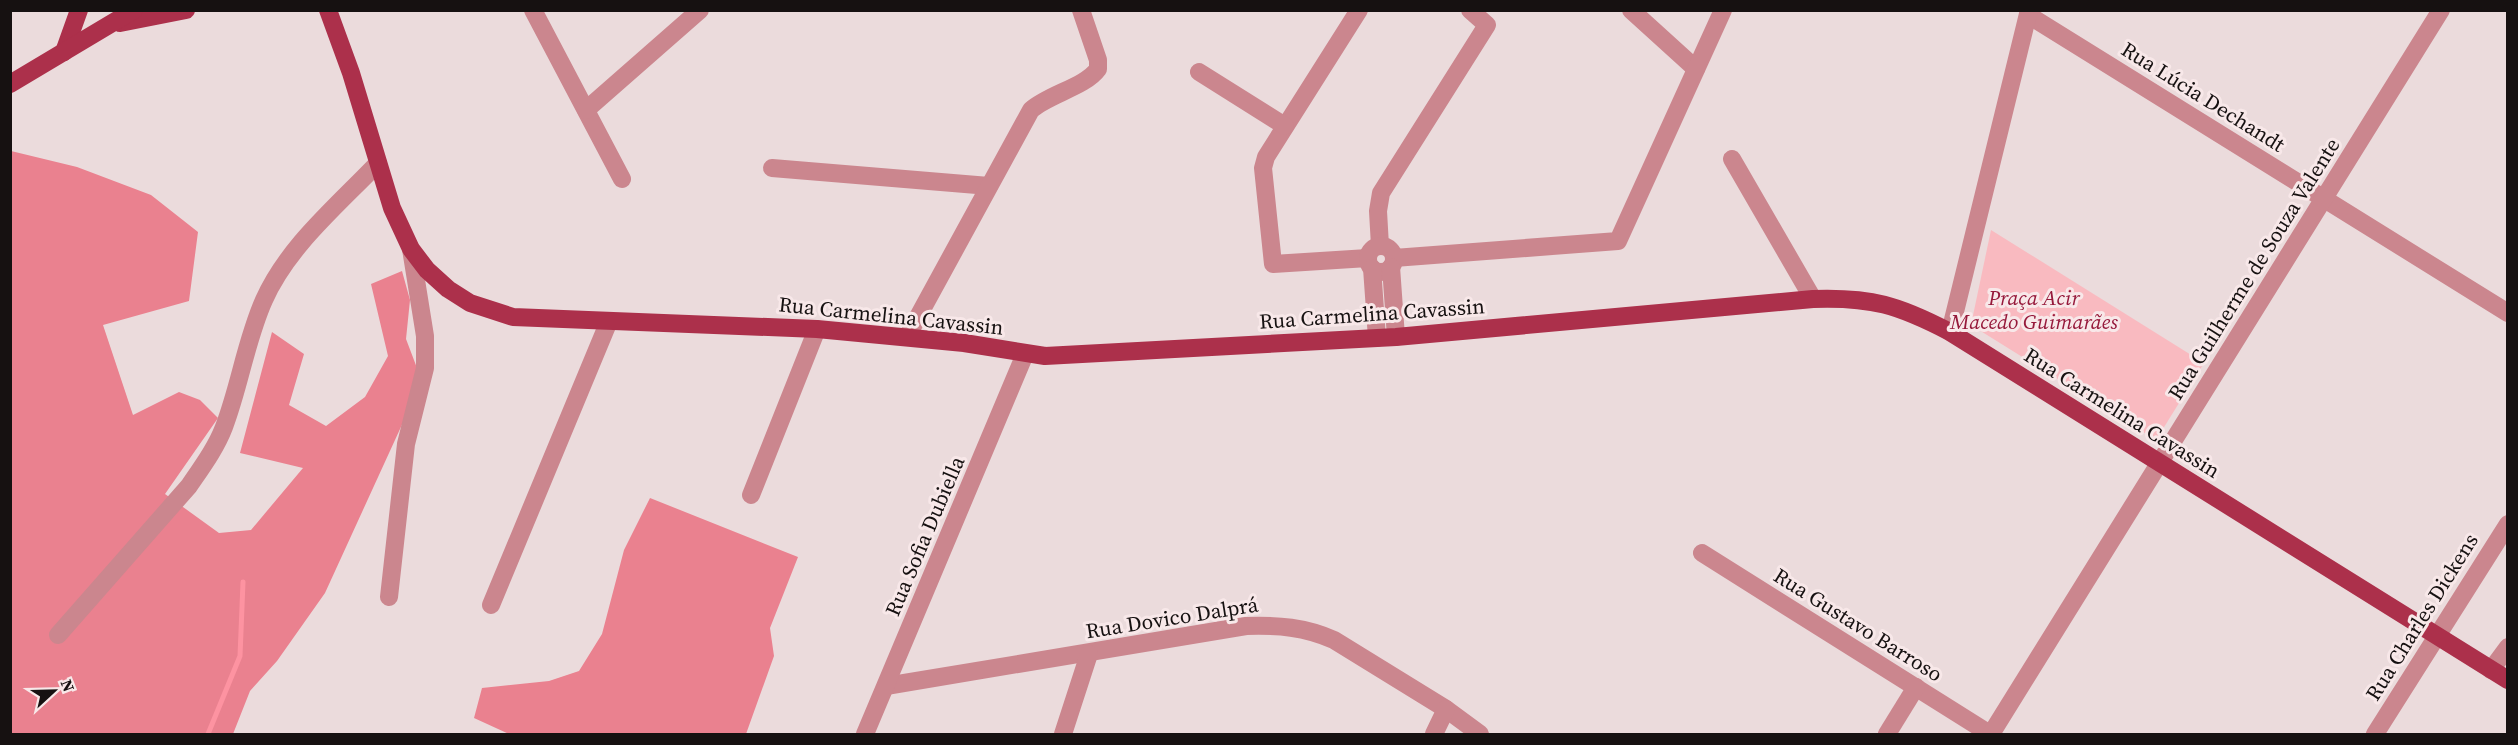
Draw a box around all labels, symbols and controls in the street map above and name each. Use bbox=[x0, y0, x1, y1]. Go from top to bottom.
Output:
street label: Rua Lúcia Dechandt bbox=[2116, 35, 2291, 159]
street label: Rua Guilherme de Souza Valente bbox=[2161, 132, 2346, 405]
park label: Praça Acir Macedo Guimarães bbox=[1949, 283, 2118, 336]
street label: Rua Carmelina Cavassin bbox=[777, 289, 1005, 342]
street label: Rua Carmelina Cavassin bbox=[1258, 291, 1486, 336]
street label: Rua Carmelina Cavassin bbox=[2019, 340, 2226, 485]
street label: Rua Sofia Dubiella bbox=[878, 451, 971, 620]
street label: Rua Charles Dickens bbox=[2358, 528, 2485, 706]
street label: Rua Gustavo Barroso bbox=[1768, 561, 1948, 688]
street label: Rua Dovico Dalprá bbox=[1084, 590, 1261, 645]
north arrow bbox=[24, 661, 84, 721]
text: N bbox=[56, 676, 80, 695]

